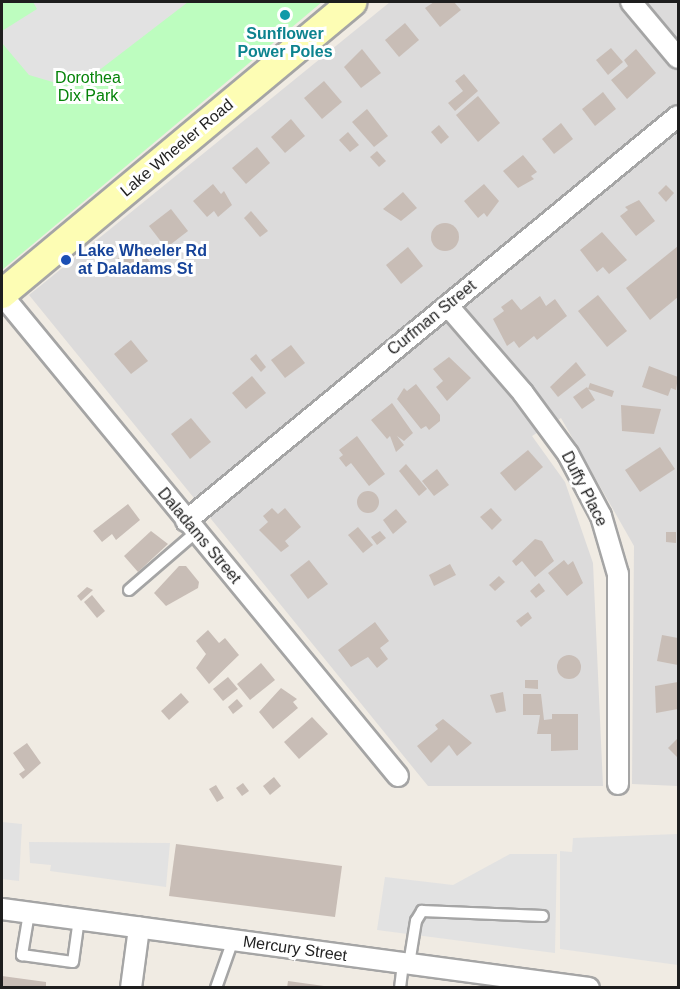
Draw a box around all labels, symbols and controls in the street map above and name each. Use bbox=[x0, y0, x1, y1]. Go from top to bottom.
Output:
marker: Sunflower Power Poles bbox=[278, 8, 292, 22]
place label: Sunflower Power Poles bbox=[237, 24, 333, 62]
park label: Dorothea Dix Park bbox=[55, 68, 121, 106]
street label: Lake Wheeler Road bbox=[117, 95, 237, 201]
place label: Lake Wheeler Rd at Daladams St bbox=[78, 241, 207, 279]
marker: Lake Wheeler Rd at Daladams St bbox=[59, 253, 73, 267]
street label: Curfman Street bbox=[384, 276, 480, 360]
street label: Duffy Place bbox=[557, 448, 611, 530]
street label: Daladams Street bbox=[153, 484, 245, 588]
street label: Mercury Street bbox=[242, 932, 348, 966]

